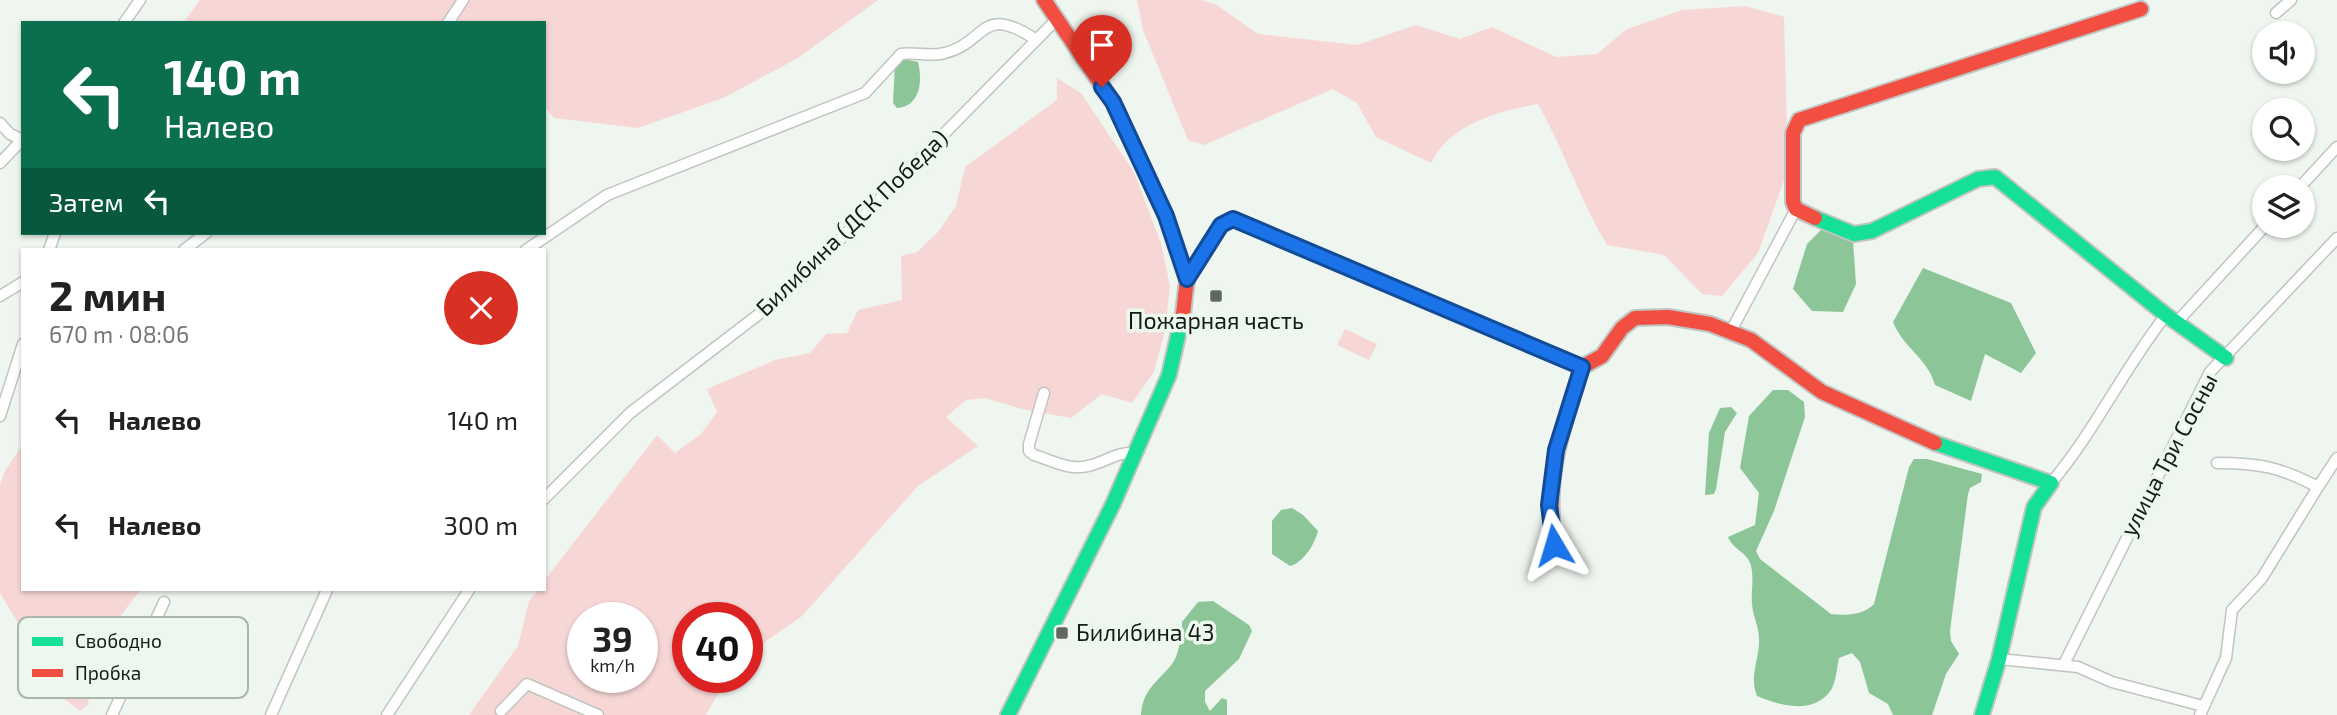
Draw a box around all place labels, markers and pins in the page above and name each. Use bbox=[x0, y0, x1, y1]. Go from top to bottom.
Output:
pin bbox=[1072, 15, 1132, 87]
marker: Пожарная часть bbox=[1208, 288, 1224, 304]
place label: Пожарная часть bbox=[1128, 306, 1304, 334]
place label: Билибина 43 bbox=[1076, 618, 1215, 646]
marker: Билибина 43 bbox=[1054, 625, 1070, 641]

